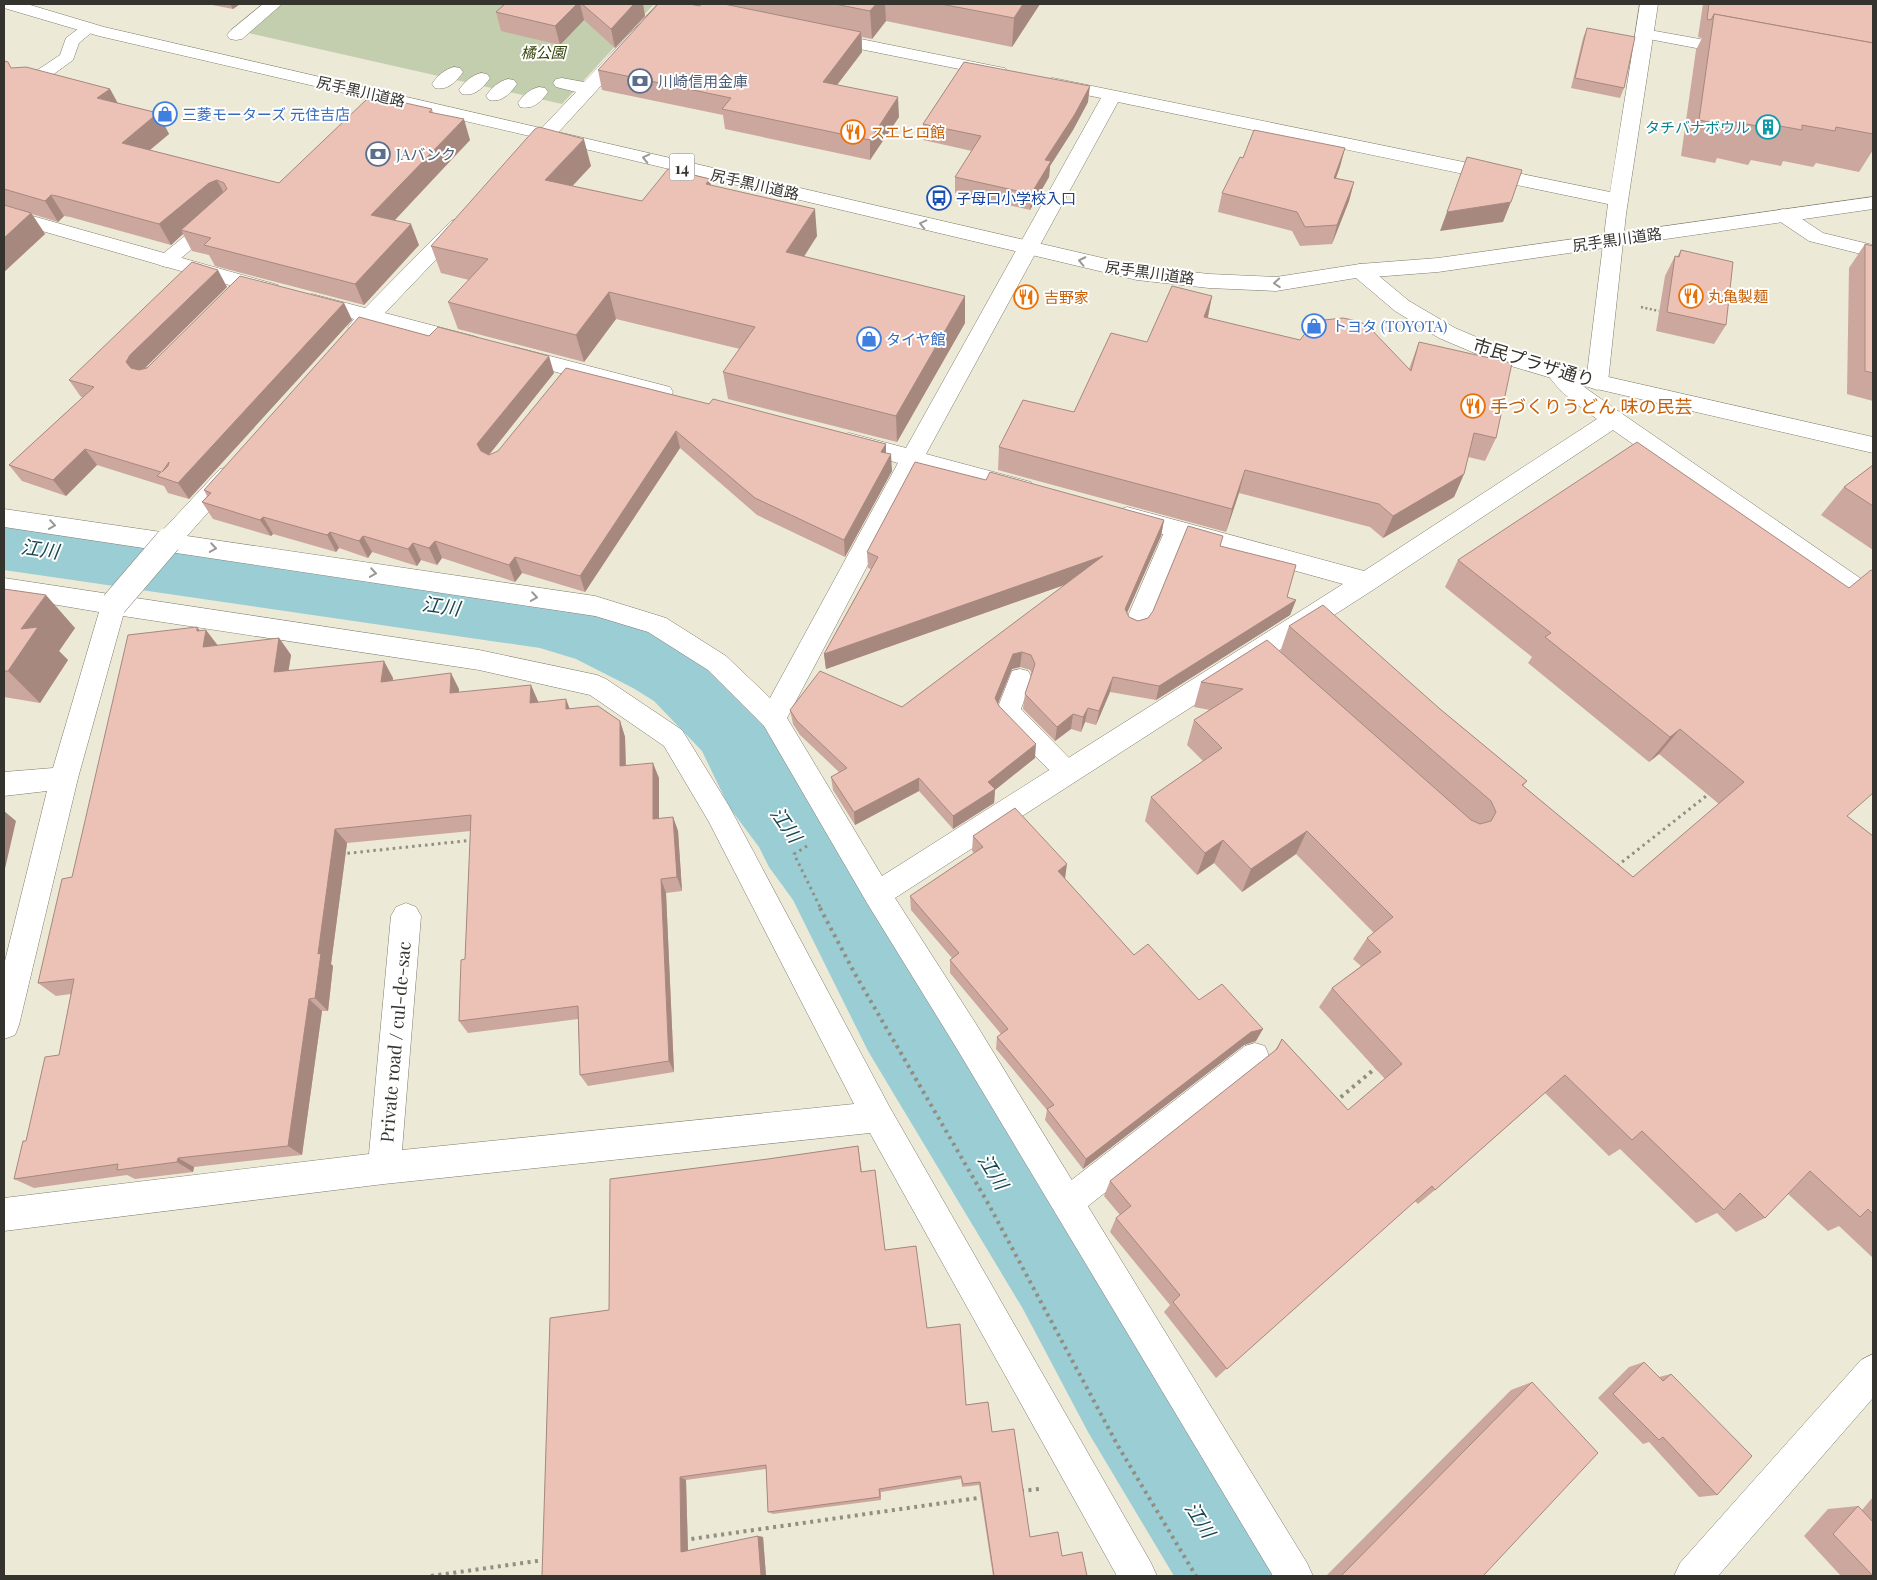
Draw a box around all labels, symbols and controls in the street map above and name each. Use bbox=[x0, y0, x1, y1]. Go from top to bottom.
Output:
park label: 橘公園 bbox=[520, 42, 567, 62]
bank icon: 川崎信用金庫 bbox=[627, 68, 653, 94]
street label: 尻手黒川道路 bbox=[315, 71, 407, 111]
place label: 川崎信用金庫 bbox=[658, 71, 748, 91]
shop icon: 三菱モーターズ 元住吉店 bbox=[152, 101, 178, 127]
place label: 三菱モーターズ 元住吉店 bbox=[182, 104, 350, 124]
building icon: タチバナボウル bbox=[1755, 114, 1781, 140]
place label: タチバナボウル bbox=[1645, 117, 1750, 137]
restaurant icon: スエヒロ館 bbox=[840, 119, 866, 145]
place label: スエヒロ館 bbox=[870, 122, 945, 142]
bank icon: JAバンク bbox=[365, 141, 391, 167]
place label: JAバンク bbox=[395, 144, 456, 164]
one-way arrow bbox=[642, 153, 651, 164]
road number: 14 bbox=[670, 154, 694, 180]
street label: 尻手黒川道路 bbox=[709, 164, 801, 204]
bus stop icon: 子母口小学校入口 bbox=[926, 185, 952, 211]
place label: 子母口小学校入口 bbox=[956, 188, 1076, 208]
one-way arrow bbox=[919, 219, 928, 230]
street label: 尻手黒川道路 bbox=[1571, 223, 1663, 255]
one-way arrow bbox=[1077, 256, 1086, 267]
street label: 尻手黒川道路 bbox=[1104, 256, 1196, 288]
one-way arrow bbox=[1273, 278, 1281, 289]
restaurant icon: 丸亀製麺 bbox=[1678, 283, 1704, 309]
restaurant icon: 吉野家 bbox=[1013, 284, 1039, 310]
place label: 丸亀製麺 bbox=[1708, 286, 1768, 306]
place label: 吉野家 bbox=[1044, 287, 1089, 307]
shop icon: トヨタ (TOYOTA) bbox=[1301, 313, 1327, 339]
place label: トヨタ (TOYOTA) bbox=[1332, 316, 1447, 336]
shop icon: タイヤ館 bbox=[856, 326, 882, 352]
place label: タイヤ館 bbox=[886, 329, 946, 349]
street label: 市民プラザ通り bbox=[1470, 332, 1598, 392]
restaurant icon: 手づくりうどん 味の民芸 bbox=[1460, 393, 1486, 419]
place label: 手づくりうどん 味の民芸 bbox=[1490, 394, 1692, 418]
one-way arrow bbox=[48, 519, 56, 530]
water label: 江川 bbox=[19, 532, 63, 564]
one-way arrow bbox=[208, 543, 217, 553]
one-way arrow bbox=[369, 567, 378, 577]
water label: 江川 bbox=[420, 589, 464, 621]
one-way arrow bbox=[530, 592, 538, 602]
water label: 江川 bbox=[765, 801, 810, 849]
street label: Private road / cul-de-sac bbox=[374, 940, 416, 1143]
water label: 江川 bbox=[973, 1148, 1016, 1196]
water label: 江川 bbox=[1180, 1496, 1223, 1544]

